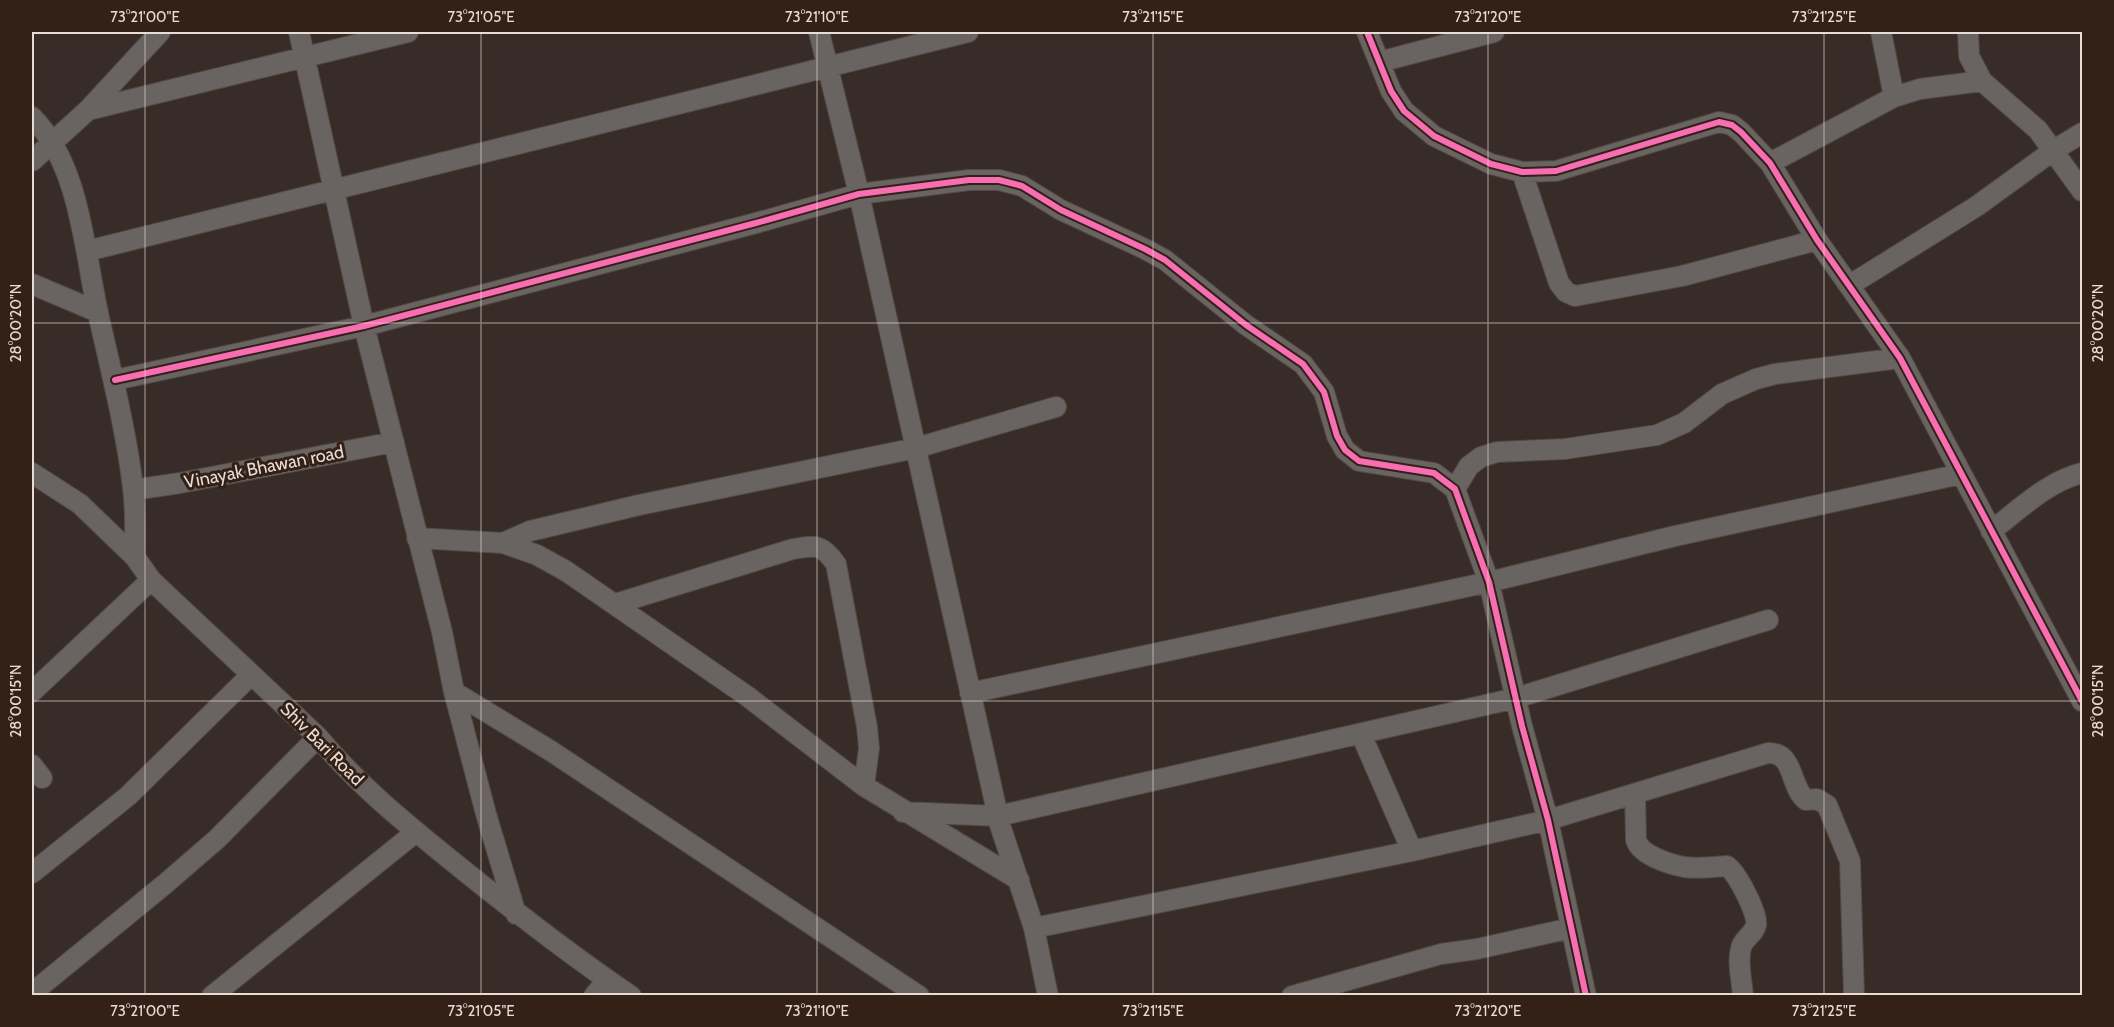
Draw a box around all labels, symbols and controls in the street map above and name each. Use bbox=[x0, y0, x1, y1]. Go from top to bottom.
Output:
text: 73°21'00"E bbox=[110, 8, 180, 26]
text: 73°21'05"E bbox=[447, 8, 515, 26]
text: 73°21'10"E bbox=[785, 8, 849, 26]
text: 73°21'15"E bbox=[1122, 8, 1184, 26]
text: 73°21'20"E bbox=[1455, 8, 1521, 26]
text: 73°21'25"E bbox=[1792, 8, 1856, 26]
text: 28°00'20"N bbox=[7, 284, 25, 362]
text: 28°00'20"N bbox=[2089, 284, 2107, 362]
street label: Vinayak Bhawan road bbox=[182, 441, 346, 493]
text: 28°00'15"N bbox=[7, 664, 25, 738]
text: 28°00'15"N bbox=[2089, 664, 2107, 738]
street label: Shiv Bari Road bbox=[276, 698, 368, 790]
text: 73°21'00"E bbox=[110, 1002, 180, 1020]
text: 73°21'05"E bbox=[447, 1002, 515, 1020]
text: 73°21'10"E bbox=[785, 1002, 849, 1020]
text: 73°21'15"E bbox=[1122, 1002, 1184, 1020]
text: 73°21'20"E bbox=[1455, 1002, 1521, 1020]
text: 73°21'25"E bbox=[1792, 1002, 1856, 1020]

